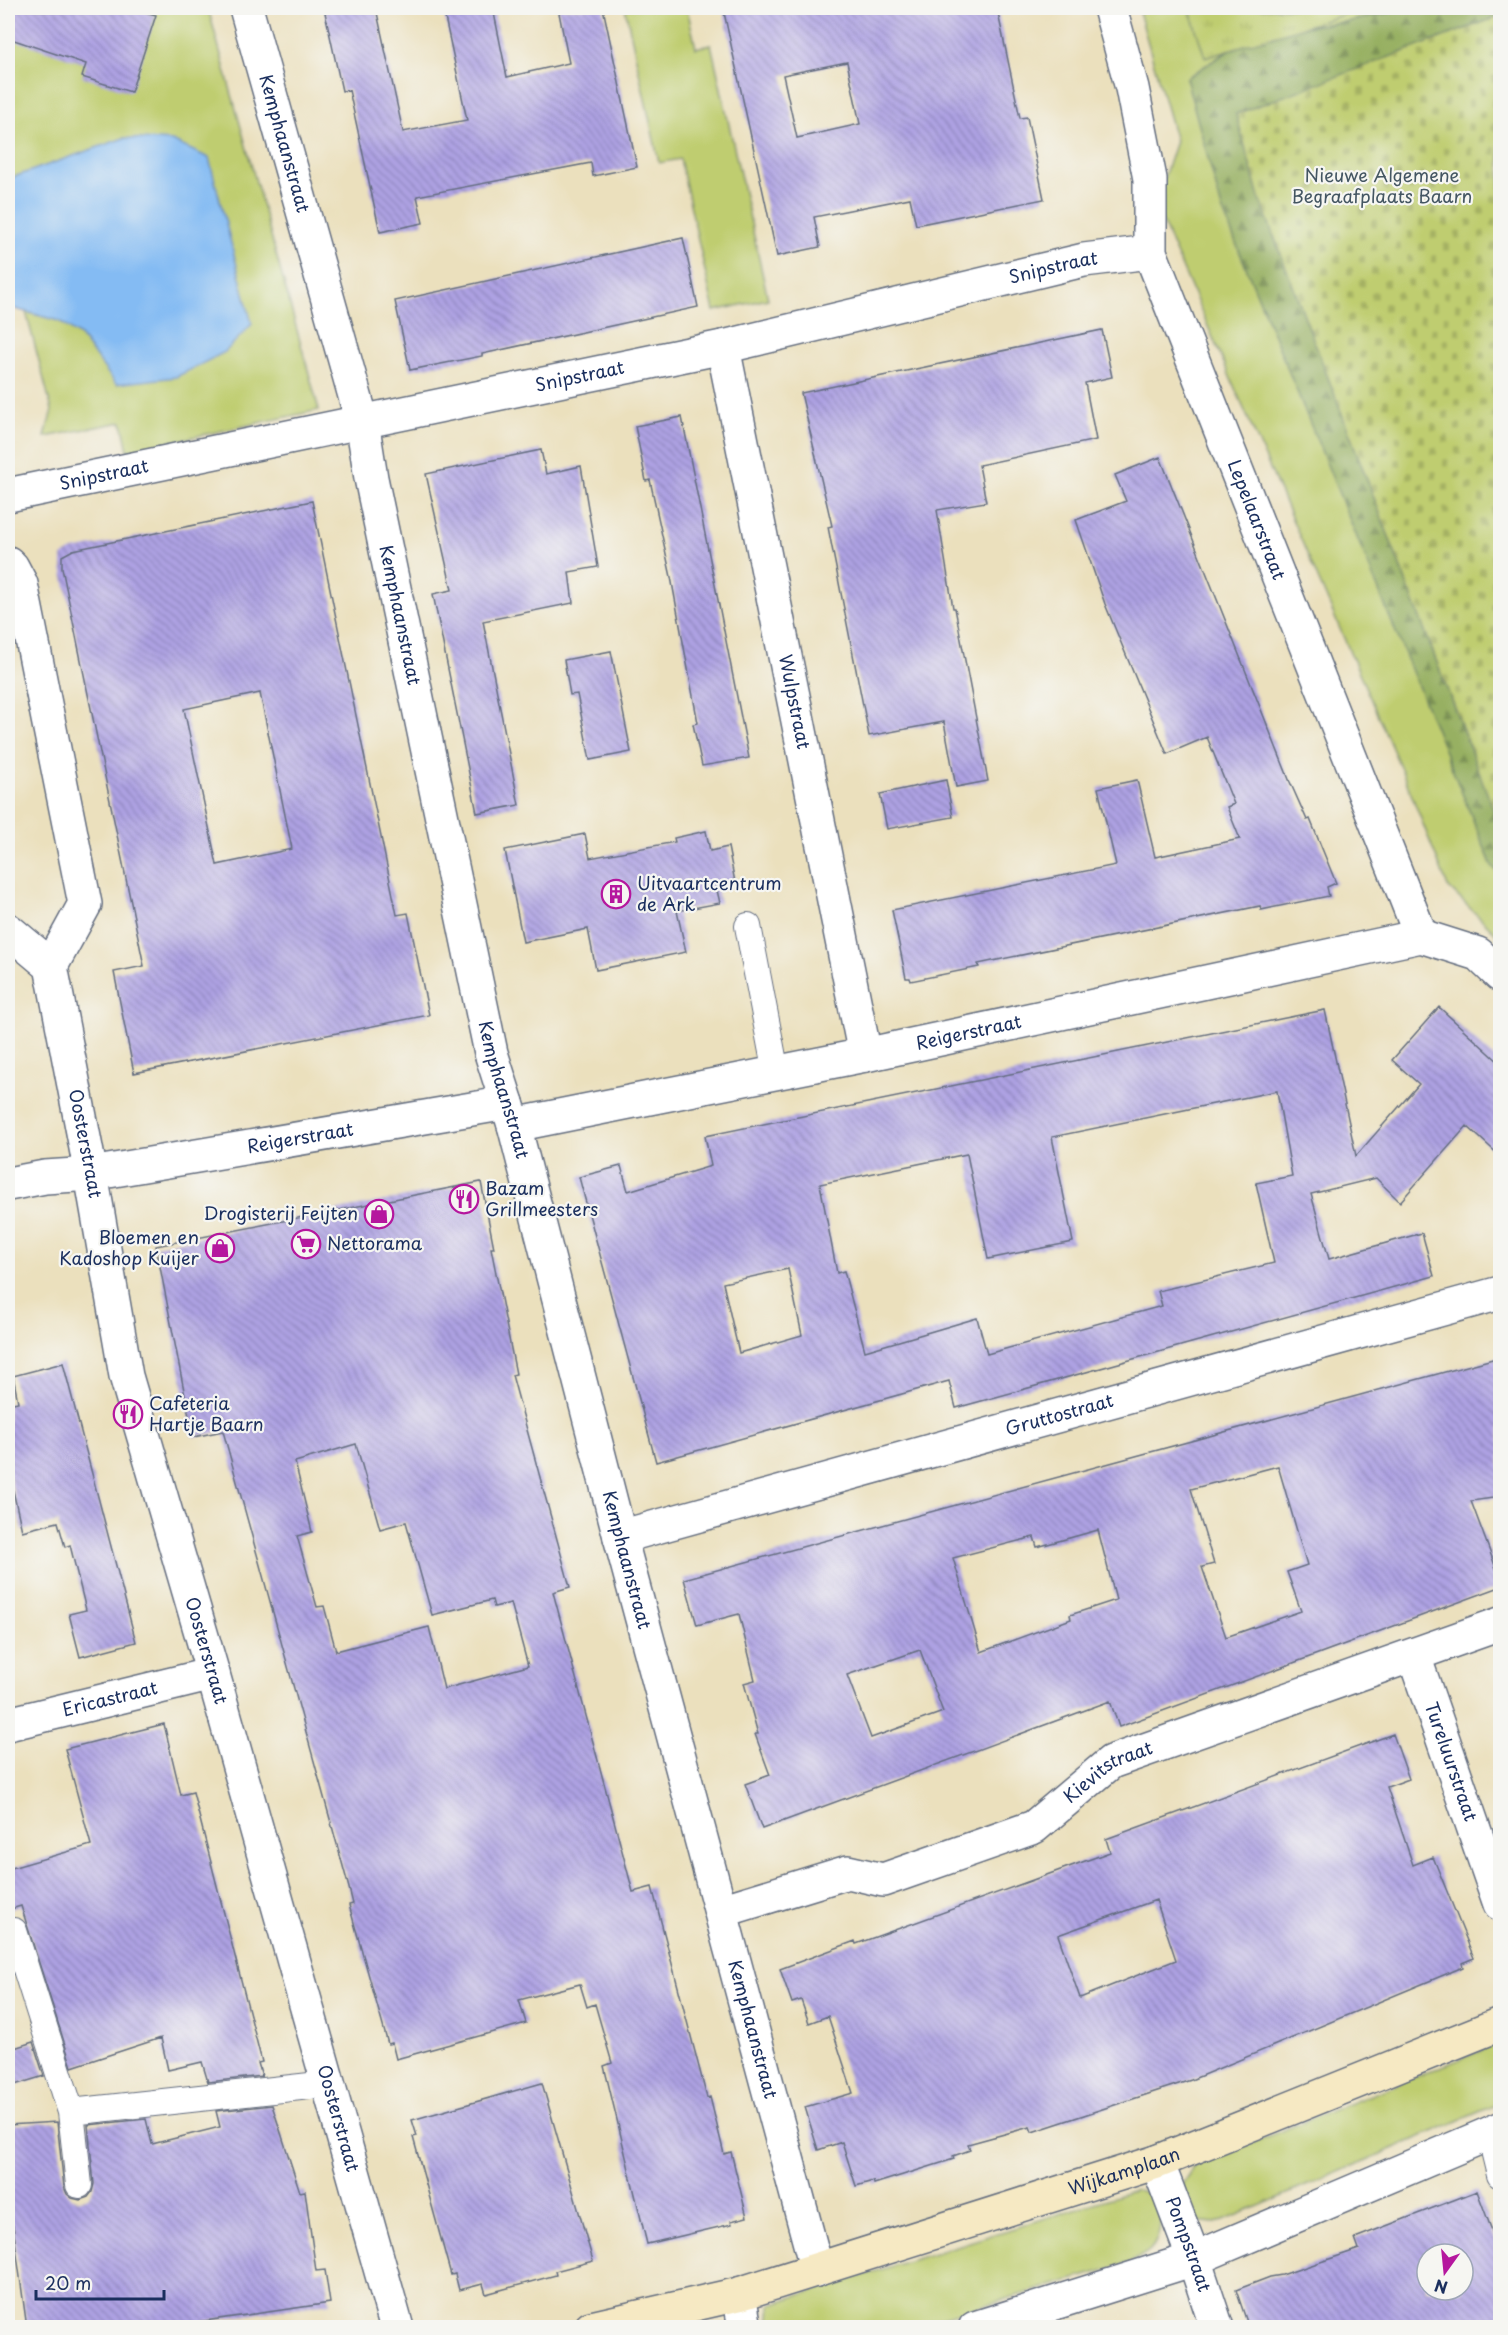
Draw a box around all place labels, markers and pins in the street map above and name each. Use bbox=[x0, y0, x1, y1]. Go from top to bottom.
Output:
place label: Uitvaartcentrum de Ark bbox=[637, 869, 782, 917]
building icon: Uitvaartcentrum de Ark bbox=[600, 878, 632, 910]
place label: Bazam Grillmeesters bbox=[485, 1174, 598, 1222]
restaurant icon: Bazam Grillmeesters bbox=[448, 1183, 480, 1215]
shop icon: Drogisterij Feijten bbox=[363, 1198, 395, 1230]
place label: Drogisterij Feijten bbox=[203, 1199, 358, 1226]
place label: Bloemen en Kadoshop Kuijer bbox=[59, 1223, 200, 1271]
supermarket icon: Nettorama bbox=[290, 1228, 322, 1260]
place label: Nettorama bbox=[327, 1229, 423, 1256]
shop icon: Bloemen en Kadoshop Kuijer bbox=[204, 1232, 236, 1264]
place label: Cafeteria Hartje Baarn bbox=[149, 1389, 264, 1437]
restaurant icon: Cafeteria Hartje Baarn bbox=[112, 1398, 144, 1430]

